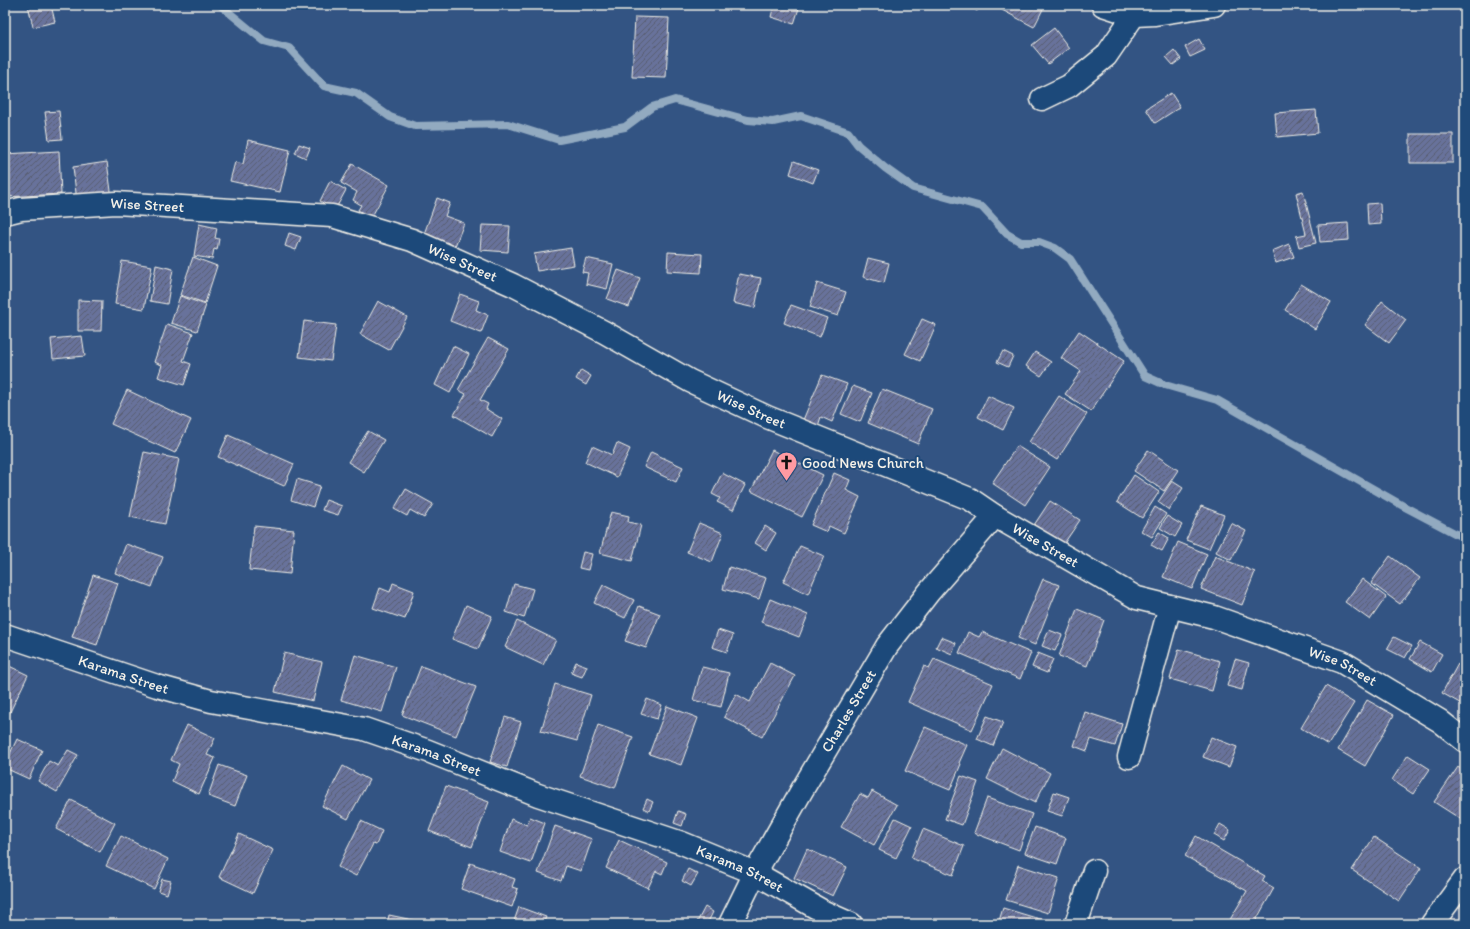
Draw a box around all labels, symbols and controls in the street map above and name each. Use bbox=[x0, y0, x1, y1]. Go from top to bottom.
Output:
street label: Wise Street bbox=[110, 194, 185, 216]
street label: Wise Street bbox=[425, 239, 500, 286]
street label: Wise Street bbox=[714, 386, 789, 433]
church icon: Good News Church bbox=[774, 450, 800, 483]
place label: Good News Church bbox=[802, 454, 924, 472]
street label: Wise Street bbox=[1009, 519, 1082, 572]
street label: Wise Street bbox=[1306, 642, 1381, 690]
street label: Karama Street bbox=[76, 651, 171, 698]
street label: Charles Street bbox=[817, 666, 880, 755]
street label: Karama Street bbox=[390, 730, 484, 780]
street label: Karama Street bbox=[694, 841, 787, 896]

